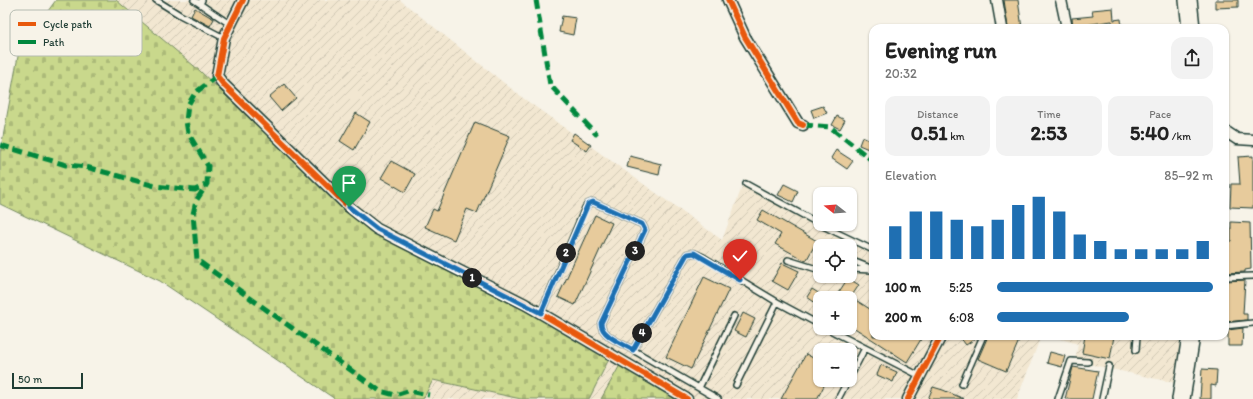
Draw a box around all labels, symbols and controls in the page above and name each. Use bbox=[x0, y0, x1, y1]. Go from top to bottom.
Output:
legend bbox=[10, 10, 142, 56]
text: Cycle path bbox=[43, 18, 92, 31]
text: Path bbox=[43, 36, 65, 49]
text: Evening run bbox=[885, 37, 997, 64]
button: share bbox=[1171, 37, 1213, 79]
text: 20:32 bbox=[885, 66, 917, 81]
text: Distance bbox=[917, 108, 958, 121]
text: Time bbox=[1037, 108, 1061, 121]
text: Pace bbox=[1149, 108, 1171, 121]
text: 0.51 bbox=[911, 121, 948, 145]
text: 2:53 bbox=[1031, 121, 1067, 145]
text: 5:40 bbox=[1130, 121, 1169, 145]
text: km bbox=[948, 130, 965, 143]
text: /km bbox=[1169, 130, 1191, 143]
pin bbox=[332, 166, 366, 207]
text: Elevation bbox=[885, 168, 937, 183]
text: 85–92 m bbox=[1164, 168, 1213, 183]
icon: arrive bbox=[338, 172, 360, 194]
north arrow bbox=[813, 187, 857, 231]
map controls bbox=[813, 187, 857, 387]
pin bbox=[723, 239, 757, 280]
button: locate bbox=[813, 239, 857, 283]
pin: 3 bbox=[625, 241, 645, 261]
pin: 2 bbox=[556, 243, 576, 263]
text: 3 bbox=[632, 244, 638, 257]
icon: check bbox=[729, 245, 751, 267]
text: 2 bbox=[563, 246, 569, 259]
pin: 1 bbox=[462, 268, 482, 288]
text: 1 bbox=[469, 271, 475, 284]
text: 100 m bbox=[885, 280, 921, 295]
text: 5:25 bbox=[949, 280, 973, 295]
button: + bbox=[813, 291, 857, 335]
text: 200 m bbox=[885, 310, 922, 325]
text: 6:08 bbox=[949, 310, 974, 325]
pin: 4 bbox=[632, 323, 652, 343]
text: 4 bbox=[639, 326, 645, 339]
button: − bbox=[813, 343, 857, 387]
scale bar bbox=[12, 371, 83, 390]
text: 50 m bbox=[18, 373, 42, 386]

